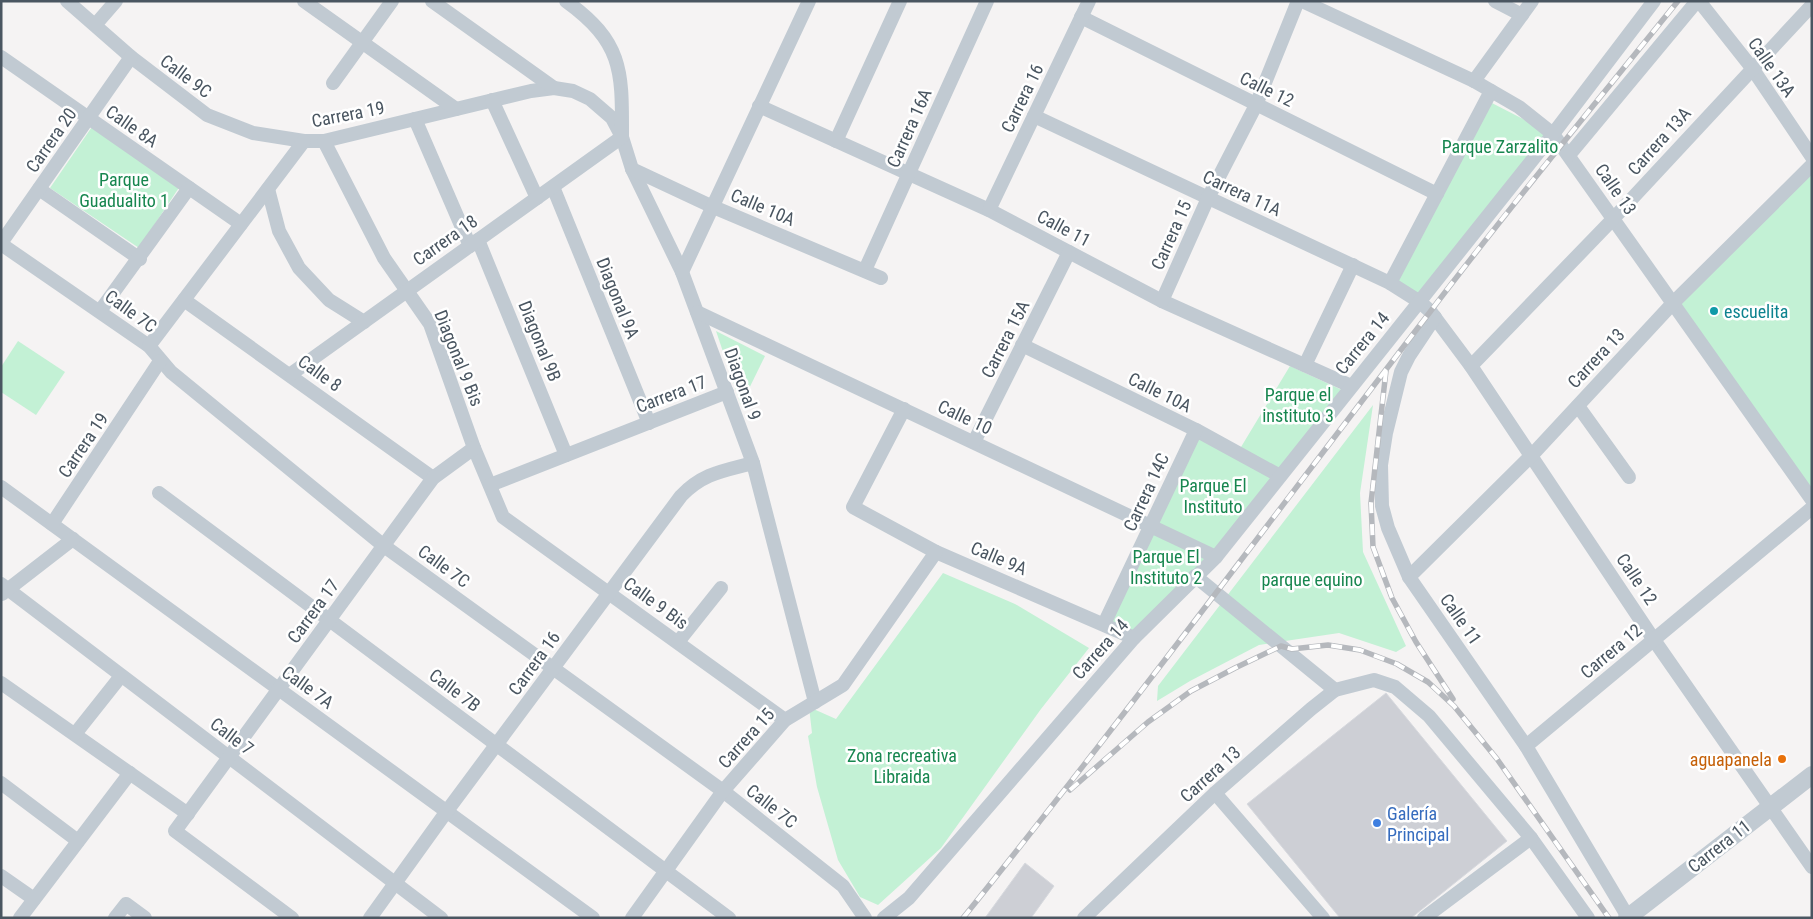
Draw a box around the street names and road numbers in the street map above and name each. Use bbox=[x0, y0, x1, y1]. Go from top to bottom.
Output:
street label: Calle 13A bbox=[1744, 33, 1800, 101]
street label: Calle 9C bbox=[156, 50, 216, 102]
street label: Carrera 16 bbox=[996, 60, 1048, 136]
street label: Calle 12 bbox=[1237, 67, 1298, 111]
street label: Carrera 16A bbox=[882, 85, 936, 171]
street label: Carrera 19 bbox=[310, 97, 386, 131]
street label: Calle 8A bbox=[102, 101, 163, 152]
street label: Carrera 13A bbox=[1623, 102, 1695, 179]
street label: Carrera 20 bbox=[21, 104, 81, 176]
street label: Calle 13 bbox=[1591, 159, 1641, 219]
street label: Carrera 11A bbox=[1199, 166, 1285, 221]
street label: Calle 10A bbox=[728, 184, 799, 230]
street label: Carrera 15 bbox=[1146, 197, 1196, 273]
street label: Calle 11 bbox=[1034, 205, 1094, 251]
street label: Carrera 18 bbox=[409, 210, 481, 270]
street label: Diagonal 9A bbox=[592, 254, 644, 342]
street label: Calle 7C bbox=[101, 285, 161, 337]
street label: Carrera 15A bbox=[977, 296, 1034, 381]
street label: Diagonal 9B bbox=[514, 298, 566, 384]
street label: Diagonal 9 Bis bbox=[430, 307, 488, 409]
street label: Carrera 14 bbox=[1331, 308, 1393, 378]
street label: Carrera 13 bbox=[1563, 324, 1629, 392]
street label: Diagonal 9 bbox=[720, 345, 766, 423]
street label: Calle 8 bbox=[294, 350, 346, 396]
street label: Calle 10A bbox=[1125, 368, 1196, 417]
street label: Carrera 17 bbox=[633, 371, 709, 417]
street label: Calle 10 bbox=[935, 395, 995, 439]
street label: Carrera 19 bbox=[54, 409, 112, 481]
street label: Carrera 14C bbox=[1119, 450, 1173, 534]
street label: Calle 9A bbox=[968, 537, 1031, 579]
street label: Calle 7C bbox=[414, 540, 474, 592]
street label: Calle 12 bbox=[1612, 549, 1662, 609]
street label: Calle 9 Bis bbox=[620, 573, 692, 633]
street label: Carrera 17 bbox=[283, 575, 343, 647]
street label: Calle 11 bbox=[1436, 589, 1486, 649]
street label: Carrera 14 bbox=[1068, 615, 1133, 683]
street label: Carrera 12 bbox=[1576, 619, 1646, 683]
street label: Carrera 16 bbox=[504, 627, 564, 699]
street label: Calle 7A bbox=[278, 661, 339, 713]
street label: Calle 7B bbox=[425, 664, 485, 716]
street label: Carrera 15 bbox=[714, 704, 779, 772]
street label: Calle 7 bbox=[206, 713, 258, 759]
street label: Carrera 13 bbox=[1176, 742, 1244, 806]
street label: Calle 7C bbox=[742, 780, 802, 832]
street label: Carrera 11 bbox=[1683, 815, 1755, 877]

